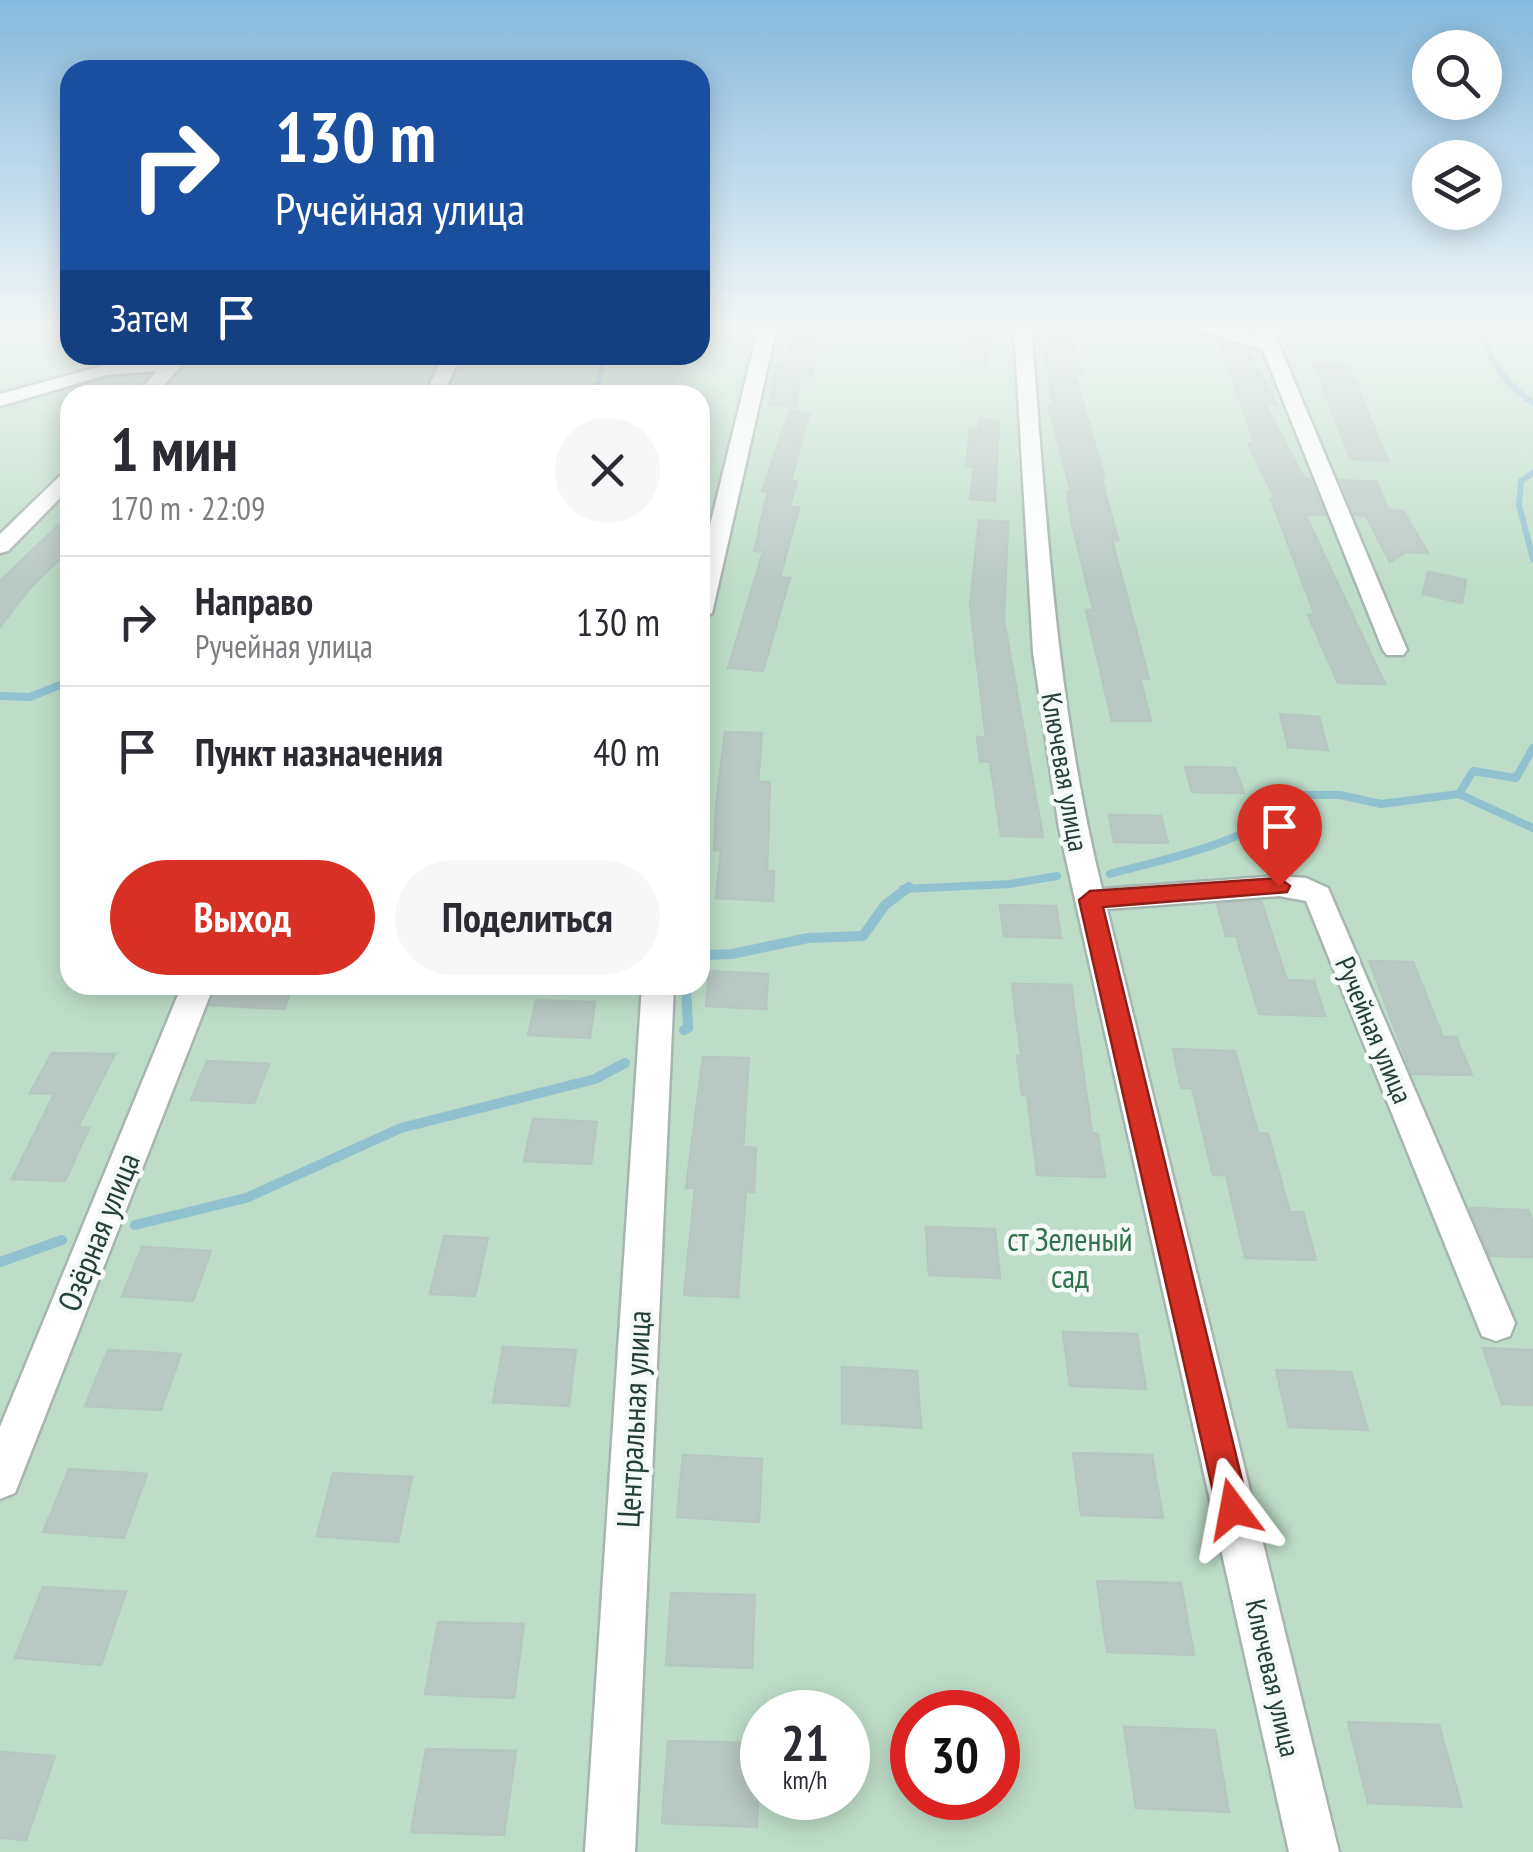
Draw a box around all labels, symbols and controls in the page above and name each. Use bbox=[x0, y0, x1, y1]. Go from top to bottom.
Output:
map controls bbox=[1412, 30, 1502, 230]
button: search bbox=[1412, 30, 1502, 120]
text: 130 m bbox=[275, 91, 436, 181]
icon: right bbox=[110, 100, 240, 230]
button: layers bbox=[1412, 140, 1502, 230]
text: Ручейная улица bbox=[275, 179, 525, 237]
icon: arrive bbox=[209, 290, 264, 345]
text: Затем bbox=[110, 293, 189, 342]
text: 1 мин bbox=[110, 410, 238, 488]
button: close bbox=[555, 418, 660, 523]
text: 170 m · 22:09 bbox=[110, 487, 265, 529]
text: Направо bbox=[195, 576, 313, 625]
icon: right bbox=[110, 594, 165, 649]
text: 130 m bbox=[576, 597, 660, 646]
text: Ручейная улица bbox=[195, 625, 373, 667]
street label: Ключевая улица bbox=[1033, 690, 1098, 854]
icon: arrive bbox=[110, 724, 165, 779]
text: Пункт назначения bbox=[195, 727, 443, 776]
text: 40 m bbox=[593, 727, 660, 776]
pin bbox=[1237, 784, 1322, 887]
icon: arrive bbox=[1252, 799, 1307, 854]
button: Выход bbox=[110, 860, 375, 975]
button: Поделиться bbox=[395, 860, 660, 975]
street label: Ручейная улица bbox=[1327, 951, 1422, 1109]
street label: Озёрная улица bbox=[47, 1146, 149, 1317]
park label: ст Зеленый сад bbox=[1007, 1218, 1133, 1297]
street label: Центральная улица bbox=[606, 1309, 660, 1529]
position arrow bbox=[1181, 1457, 1285, 1561]
street label: Ключевая улица bbox=[1237, 1596, 1310, 1760]
speed limit sign: 30 bbox=[890, 1690, 1020, 1820]
text: 21 bbox=[781, 1710, 829, 1775]
text: km/h bbox=[783, 1764, 827, 1796]

